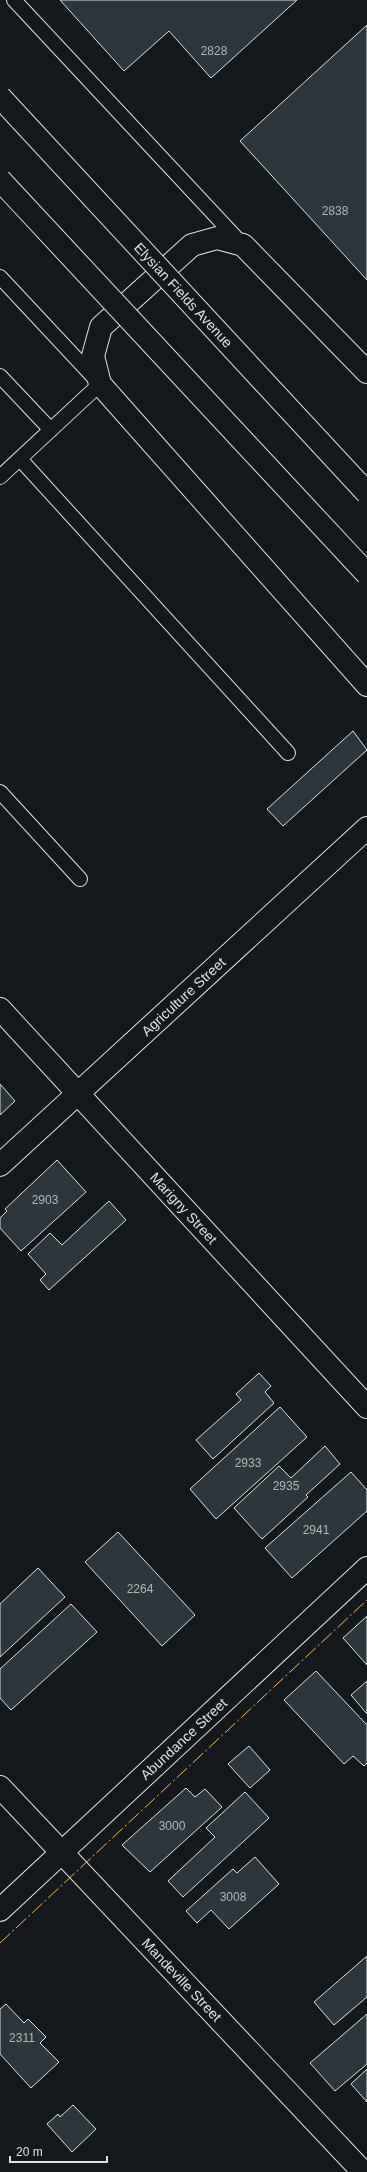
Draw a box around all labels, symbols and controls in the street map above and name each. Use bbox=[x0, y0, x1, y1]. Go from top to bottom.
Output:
house number: 2828 bbox=[201, 44, 228, 58]
house number: 2838 bbox=[322, 204, 349, 218]
street label: Elysian Fields Avenue bbox=[131, 239, 236, 351]
street label: Agriculture Street bbox=[138, 954, 229, 1039]
street label: Marigny Street bbox=[147, 1169, 221, 1247]
house number: 2903 bbox=[32, 1193, 59, 1207]
house number: 2933 bbox=[235, 1456, 262, 1470]
house number: 2935 bbox=[273, 1479, 300, 1493]
house number: 2941 bbox=[303, 1523, 330, 1537]
house number: 2264 bbox=[127, 1582, 154, 1596]
street label: Abundance Street bbox=[137, 1695, 230, 1783]
house number: 3000 bbox=[159, 1819, 186, 1833]
house number: 3008 bbox=[220, 1890, 247, 1904]
street label: Mandeville Street bbox=[139, 1935, 225, 2025]
house number: 2311 bbox=[9, 2031, 35, 2045]
scale bar bbox=[10, 2138, 107, 2164]
text: 20 m bbox=[16, 2145, 43, 2159]

